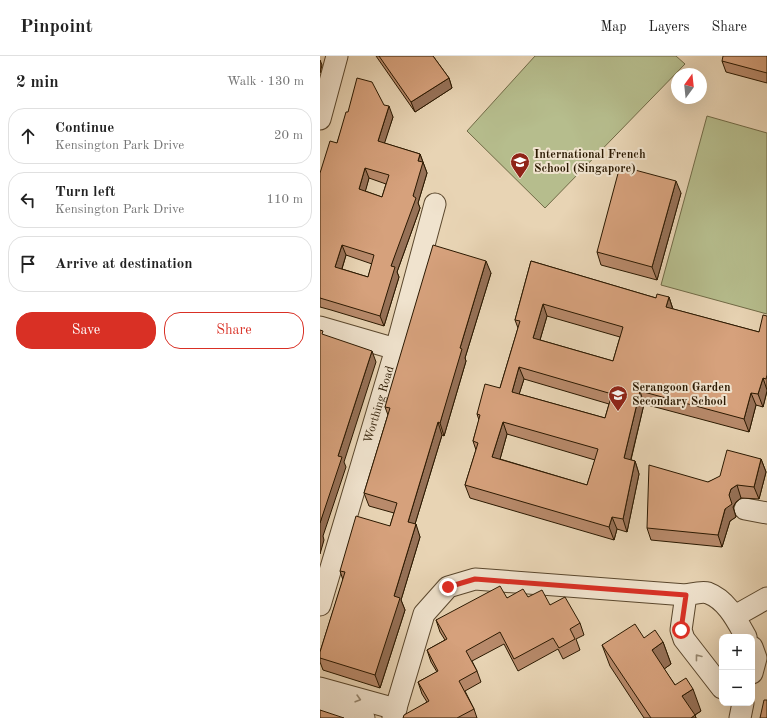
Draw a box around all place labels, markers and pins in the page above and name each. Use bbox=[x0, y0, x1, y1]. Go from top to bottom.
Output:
place label: International French School (Singapore) bbox=[534, 149, 646, 175]
school or university icon: International French School (Singapore) bbox=[509, 151, 531, 179]
place label: Serangoon Garden Secondary School bbox=[632, 382, 731, 408]
school or university icon: Serangoon Garden Secondary School bbox=[607, 384, 629, 412]

